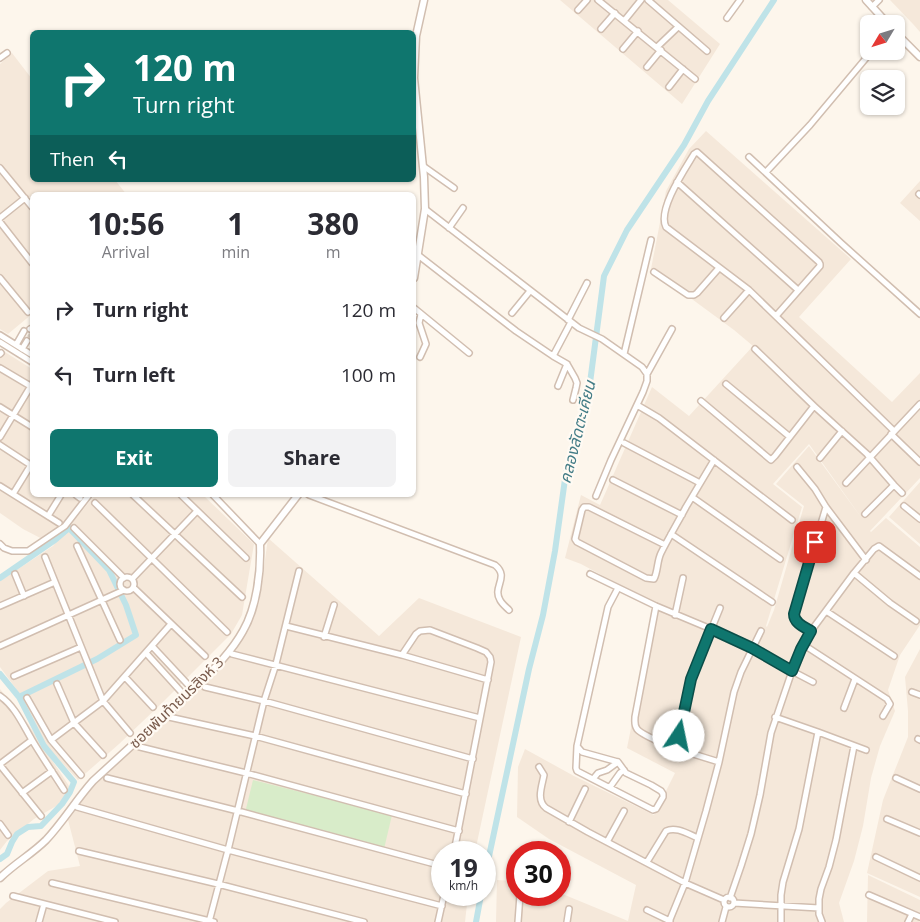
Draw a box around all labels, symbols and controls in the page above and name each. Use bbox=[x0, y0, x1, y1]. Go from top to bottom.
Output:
north arrow bbox=[860, 15, 905, 60]
map controls bbox=[860, 15, 905, 115]
text: 120 m bbox=[133, 44, 237, 91]
icon: right bbox=[50, 50, 115, 115]
button: layers bbox=[860, 70, 905, 115]
text: Turn right bbox=[133, 89, 235, 119]
icon: left bbox=[104, 145, 132, 173]
text: Then bbox=[50, 146, 94, 172]
text: 10:56 bbox=[87, 203, 164, 244]
text: 1 bbox=[227, 203, 244, 244]
text: 380 bbox=[307, 203, 359, 244]
text: Arrival bbox=[102, 241, 150, 263]
text: min bbox=[222, 241, 250, 263]
text: m bbox=[326, 241, 341, 263]
icon: right bbox=[50, 296, 78, 324]
text: Turn right bbox=[93, 297, 188, 323]
text: 120 m bbox=[341, 297, 396, 323]
icon: left bbox=[50, 361, 78, 389]
text: Turn left bbox=[93, 362, 175, 388]
text: 100 m bbox=[341, 362, 396, 388]
water label: คลองลัดตะเคียน bbox=[554, 377, 601, 486]
button: Exit bbox=[50, 429, 218, 487]
button: Share bbox=[228, 429, 396, 487]
pin bbox=[794, 521, 836, 563]
icon: arrive bbox=[801, 528, 829, 556]
street label: ซอยพันท้ายนรสิงห์ 3 bbox=[124, 652, 228, 752]
position arrow bbox=[652, 709, 704, 761]
speed limit sign: 30 bbox=[506, 841, 571, 906]
text: 19 bbox=[449, 850, 478, 884]
text: km/h bbox=[449, 877, 478, 894]

